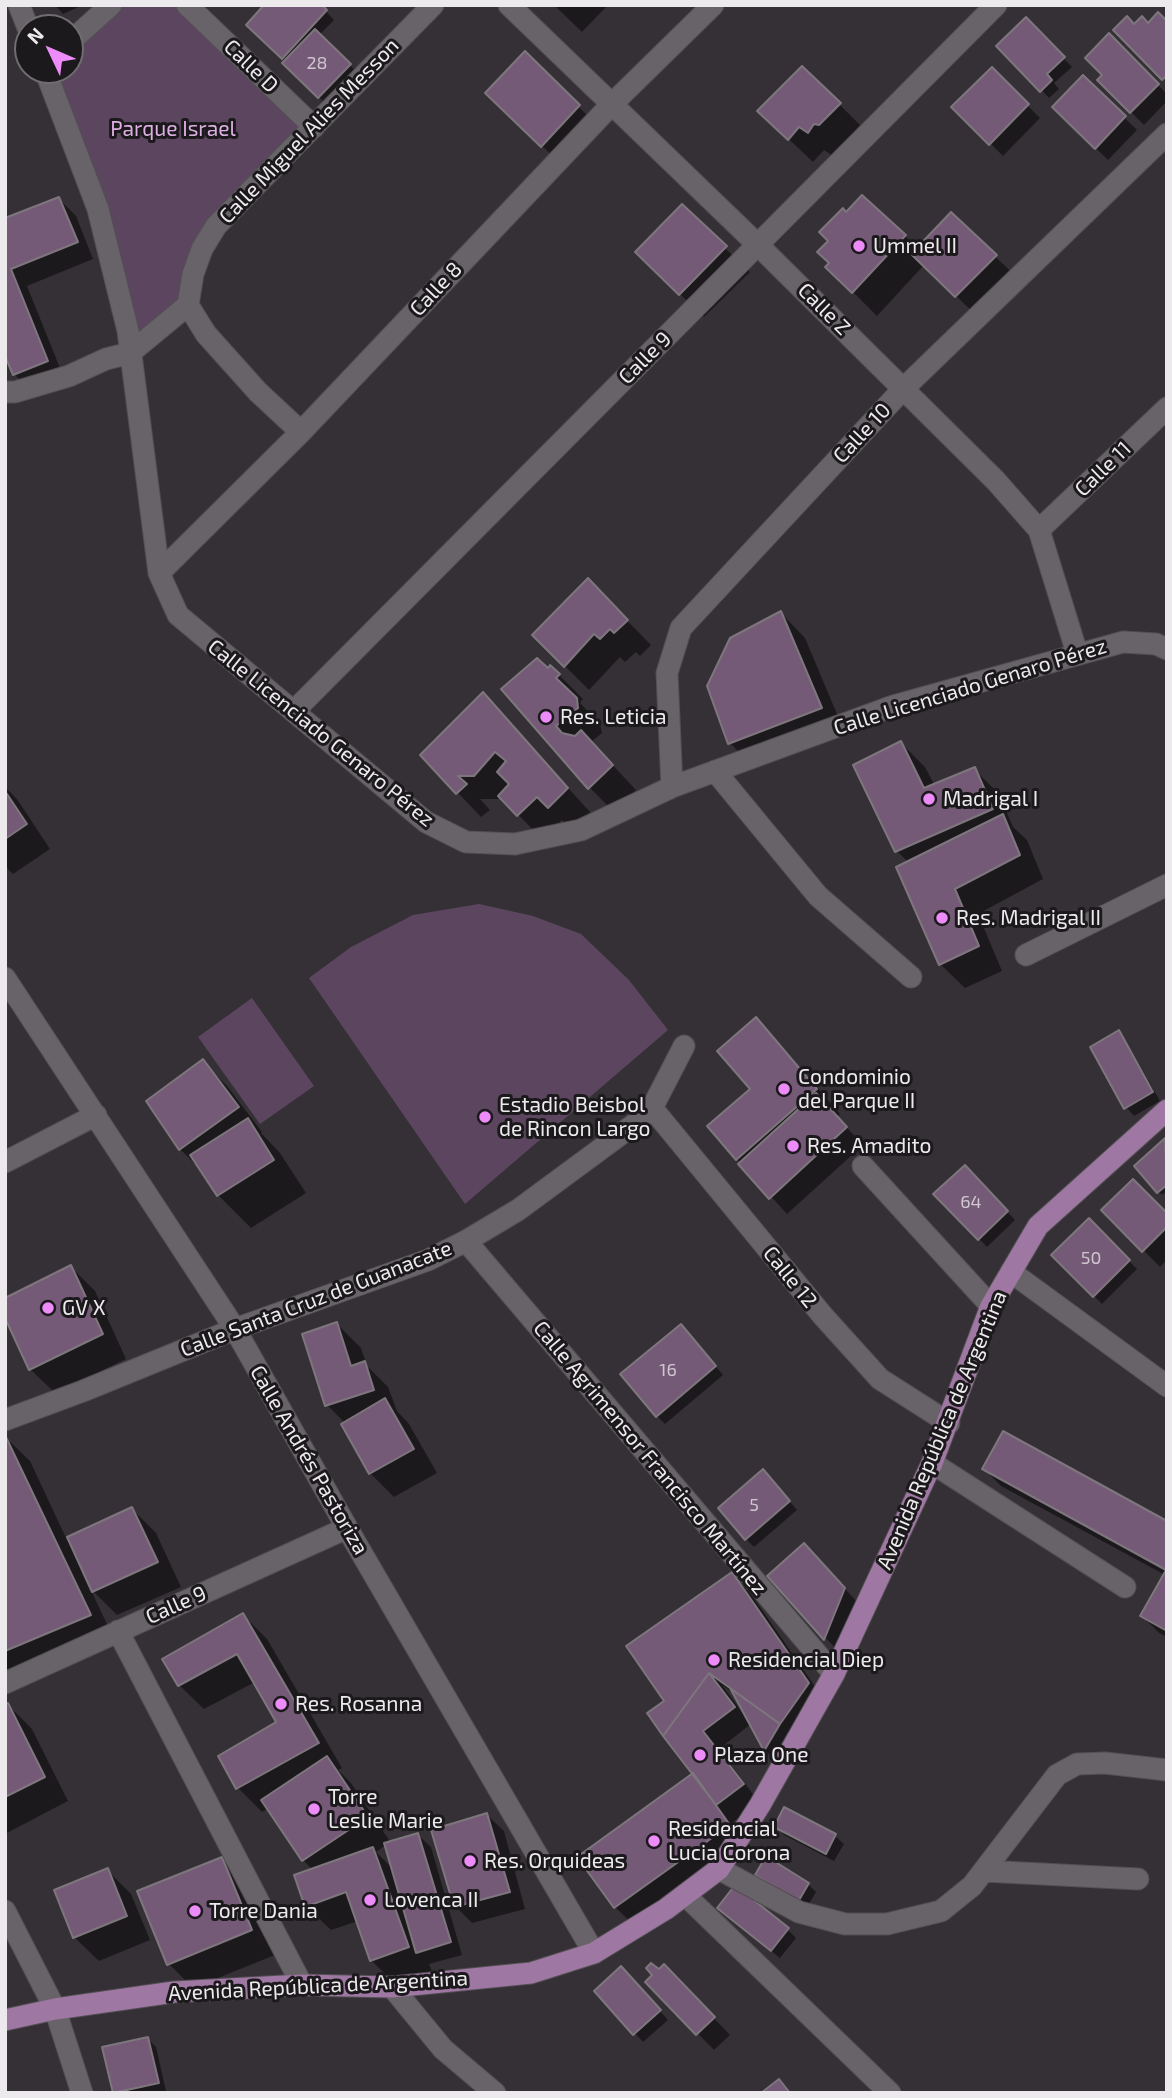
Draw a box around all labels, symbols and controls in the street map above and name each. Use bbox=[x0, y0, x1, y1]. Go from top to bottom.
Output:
north arrow bbox=[14, 14, 84, 84]
text: N bbox=[22, 23, 48, 48]
street label: Calle Miguel Alies Messon bbox=[214, 33, 404, 229]
street label: Calle D bbox=[219, 34, 283, 98]
house number: 28 bbox=[306, 52, 328, 74]
park label: Parque Israel bbox=[110, 116, 236, 142]
place label: Ummel II bbox=[873, 233, 957, 259]
marker: Ummel II bbox=[851, 238, 867, 254]
street label: Calle 8 bbox=[405, 257, 467, 321]
street label: Calle Z bbox=[793, 278, 855, 340]
street label: Calle 9 bbox=[613, 326, 677, 390]
street label: Calle 10 bbox=[828, 398, 896, 468]
street label: Calle 11 bbox=[1070, 436, 1136, 502]
street label: Calle Licenciado Genaro Pérez bbox=[831, 633, 1109, 741]
street label: Calle Licenciado Genaro Pérez bbox=[203, 634, 439, 832]
place label: Res. Leticia bbox=[560, 704, 667, 730]
marker: Res. Leticia bbox=[538, 709, 554, 725]
place label: Madrigal I bbox=[943, 786, 1038, 812]
marker: Madrigal I bbox=[921, 791, 937, 807]
place label: Res. Madrigal II bbox=[956, 905, 1101, 931]
marker: Res. Madrigal II bbox=[934, 910, 950, 926]
place label: Condominio del Parque II bbox=[798, 1064, 915, 1114]
marker: Condominio del Parque II bbox=[776, 1081, 792, 1097]
place label: Estadio Beisbol de Rincon Largo bbox=[499, 1092, 651, 1142]
marker: Estadio Beisbol de Rincon Largo bbox=[477, 1109, 493, 1125]
place label: Res. Amadito bbox=[807, 1133, 931, 1159]
marker: Res. Amadito bbox=[785, 1138, 801, 1154]
house number: 64 bbox=[960, 1191, 982, 1213]
street label: Calle Santa Cruz de Guanacate bbox=[177, 1235, 455, 1363]
street label: Calle 12 bbox=[758, 1241, 822, 1313]
house number: 50 bbox=[1081, 1247, 1101, 1269]
street label: Avenida República de Argentina bbox=[872, 1287, 1012, 1573]
place label: GV X bbox=[62, 1295, 105, 1321]
marker: GV X bbox=[40, 1300, 56, 1316]
street label: Calle Agrimensor Francisco Martínez bbox=[528, 1316, 772, 1600]
house number: 16 bbox=[659, 1359, 677, 1381]
street label: Calle Andrés Pastoriza bbox=[245, 1361, 373, 1559]
house number: 5 bbox=[749, 1494, 759, 1516]
street label: Calle 9 bbox=[142, 1580, 210, 1630]
place label: Residencial Diep bbox=[728, 1647, 884, 1673]
marker: Residencial Diep bbox=[706, 1652, 722, 1668]
place label: Res. Rosanna bbox=[295, 1691, 422, 1717]
marker: Res. Rosanna bbox=[273, 1696, 289, 1712]
place label: Plaza One bbox=[714, 1742, 809, 1768]
marker: Plaza One bbox=[692, 1747, 708, 1763]
place label: Torre Leslie Marie bbox=[328, 1784, 443, 1834]
marker: Torre Leslie Marie bbox=[306, 1801, 322, 1817]
place label: Residencial Lucia Corona bbox=[668, 1816, 790, 1866]
marker: Residencial Lucia Corona bbox=[646, 1833, 662, 1849]
place label: Res. Orquideas bbox=[484, 1848, 625, 1874]
marker: Res. Orquideas bbox=[462, 1853, 478, 1869]
place label: Lovenca II bbox=[384, 1887, 479, 1913]
marker: Lovenca II bbox=[362, 1892, 378, 1908]
place label: Torre Dania bbox=[209, 1898, 318, 1924]
marker: Torre Dania bbox=[187, 1903, 203, 1919]
street label: Avenida República de Argentina bbox=[167, 1966, 469, 2006]

